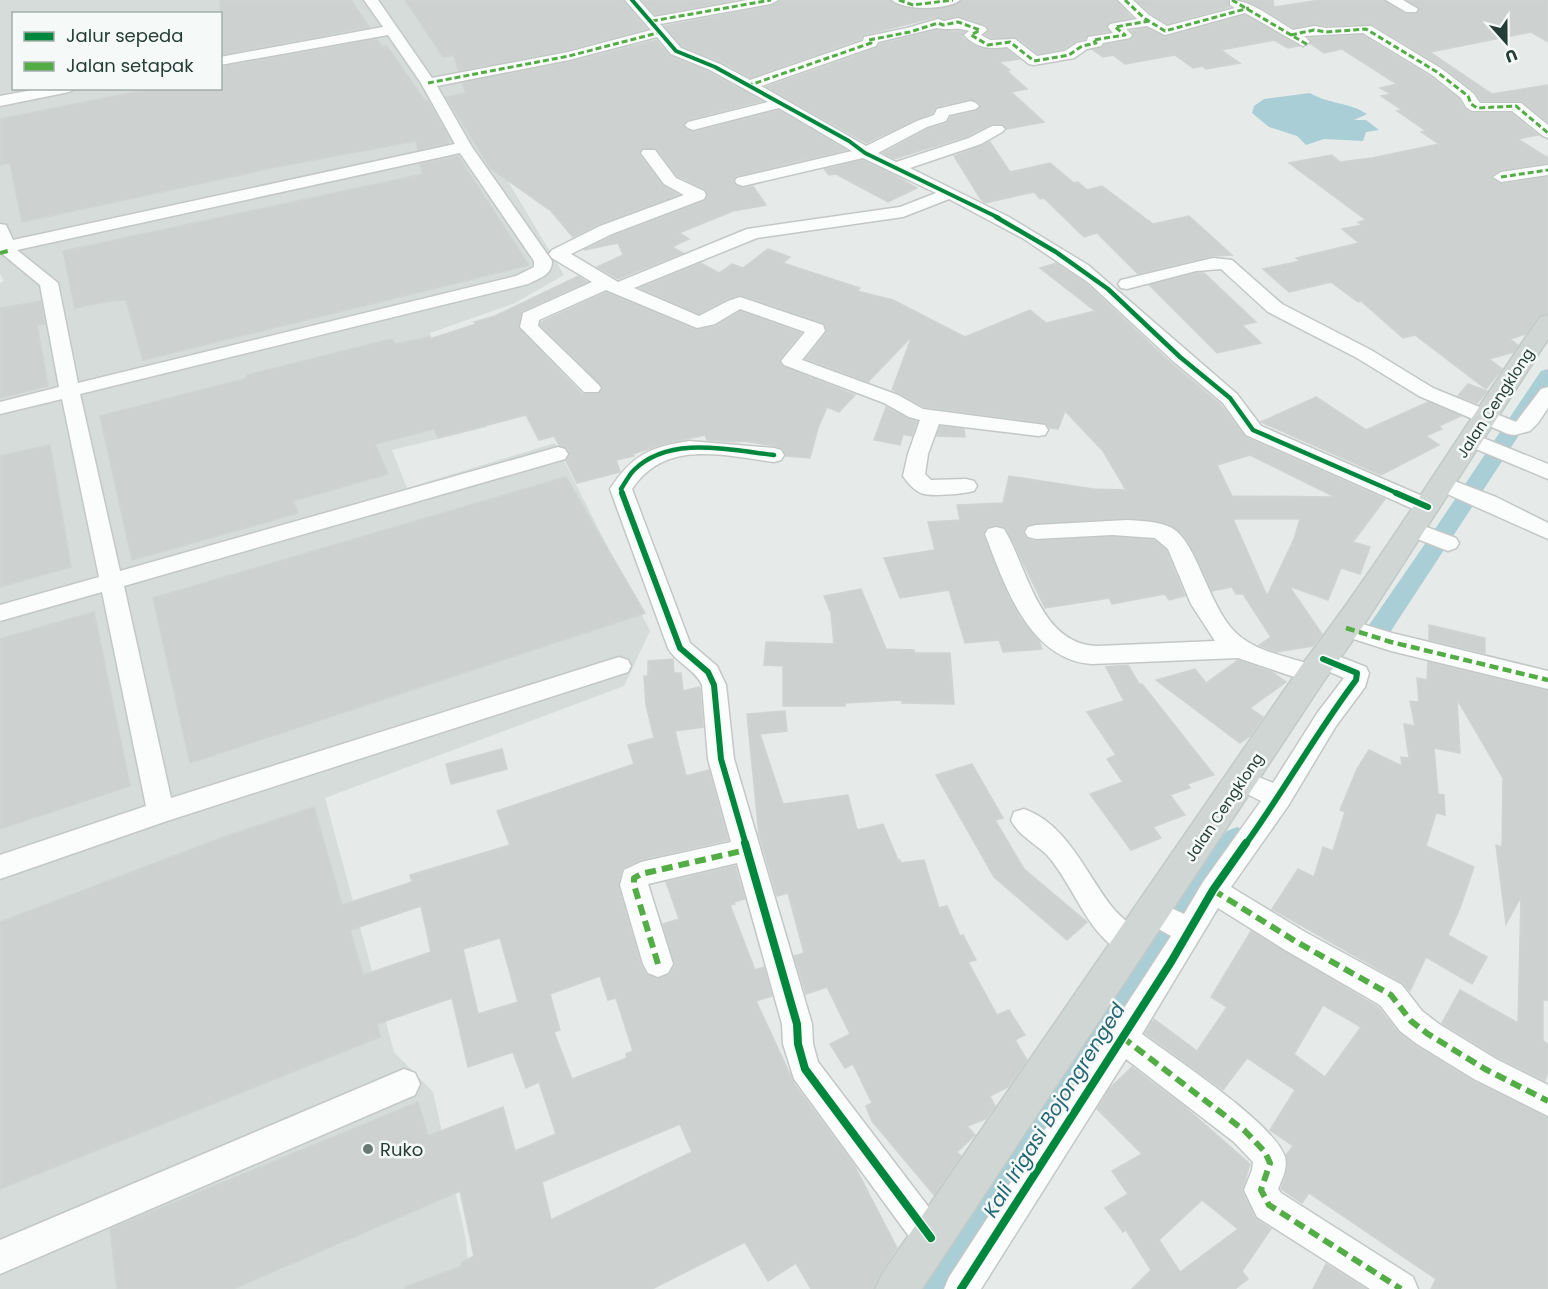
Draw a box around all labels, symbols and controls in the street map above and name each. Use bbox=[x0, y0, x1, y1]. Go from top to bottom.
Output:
legend bbox=[12, 12, 222, 90]
north arrow bbox=[1476, 12, 1536, 72]
text: Jalur sepeda bbox=[66, 23, 183, 48]
text: U bbox=[1502, 43, 1521, 68]
text: Jalan setapak bbox=[66, 53, 194, 78]
street label: Jalan Cengklong bbox=[1452, 344, 1538, 462]
street label: Jalan Cengklong bbox=[1180, 749, 1268, 865]
water label: Kali Irigasi Bojongrenged bbox=[976, 997, 1132, 1223]
place label: Ruko bbox=[380, 1137, 423, 1162]
marker: Ruko bbox=[361, 1142, 375, 1156]

